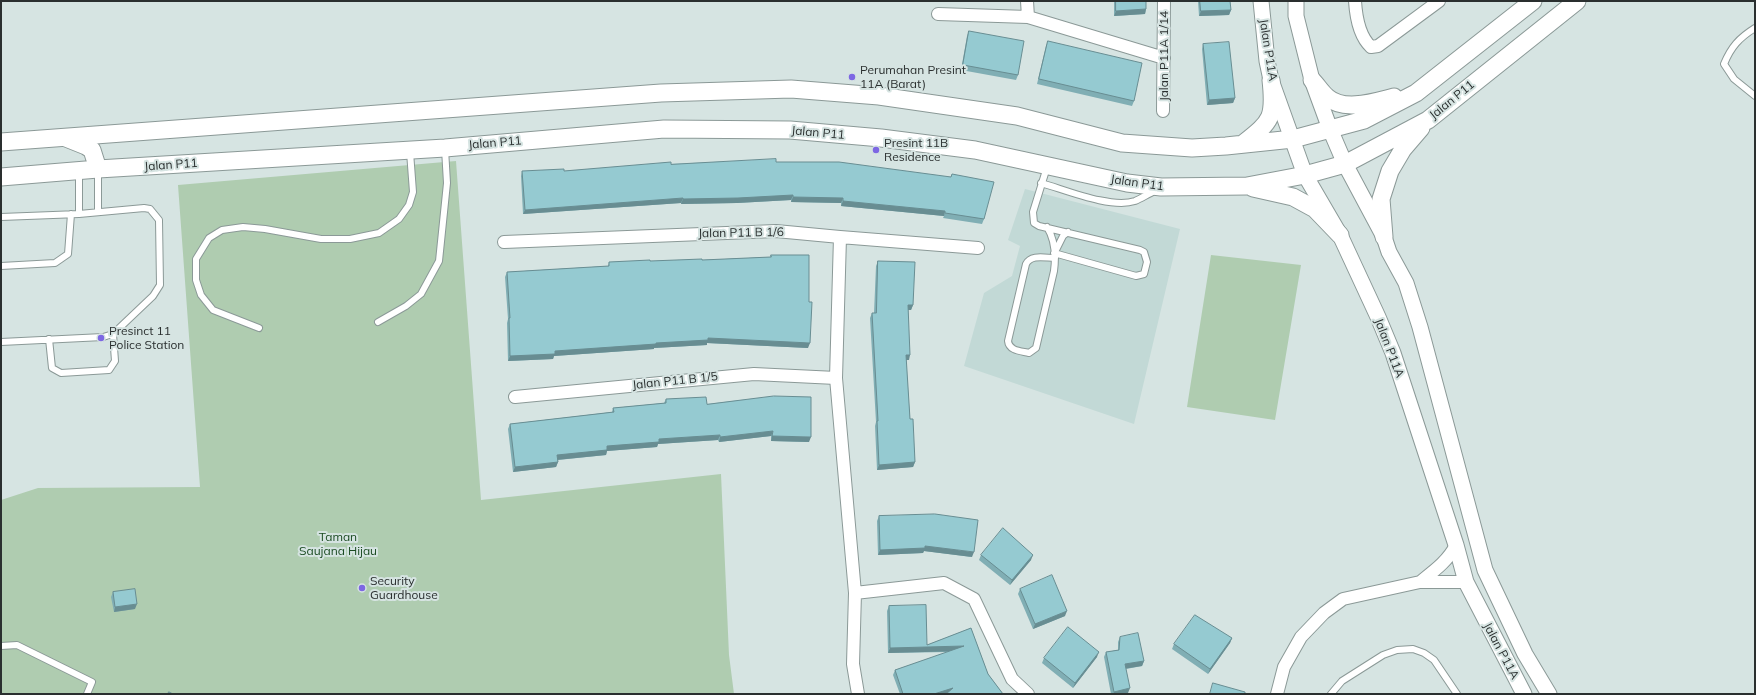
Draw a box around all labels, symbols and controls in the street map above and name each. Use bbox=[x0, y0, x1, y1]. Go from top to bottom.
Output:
street label: Jalan P11A 1/14 bbox=[1157, 11, 1171, 101]
street label: Jalan P11A bbox=[1256, 18, 1280, 82]
place label: Perumahan Presint 11A (Barat) bbox=[860, 63, 966, 91]
marker: Perumahan Presint 11A (Barat) bbox=[847, 72, 857, 82]
street label: Jalan P11 bbox=[1427, 78, 1477, 122]
street label: Jalan P11 bbox=[791, 123, 845, 143]
street label: Jalan P11 bbox=[468, 133, 522, 153]
place label: Presint 11B Residence bbox=[884, 136, 948, 164]
marker: Presint 11B Residence bbox=[871, 145, 881, 155]
street label: Jalan P11 bbox=[144, 156, 198, 174]
street label: Jalan P11 bbox=[1109, 172, 1165, 194]
street label: Jalan P11 B 1/6 bbox=[698, 225, 784, 241]
street label: Jalan P11A bbox=[1371, 316, 1407, 380]
place label: Presinct 11 Police Station bbox=[109, 324, 184, 352]
marker: Presinct 11 Police Station bbox=[96, 333, 106, 343]
street label: Jalan P11 B 1/5 bbox=[632, 369, 718, 393]
park label: Taman Saujana Hijau bbox=[299, 530, 377, 558]
place label: Security Guardhouse bbox=[370, 574, 438, 602]
marker: Security Guardhouse bbox=[357, 583, 367, 593]
street label: Jalan P11A bbox=[1480, 620, 1522, 682]

